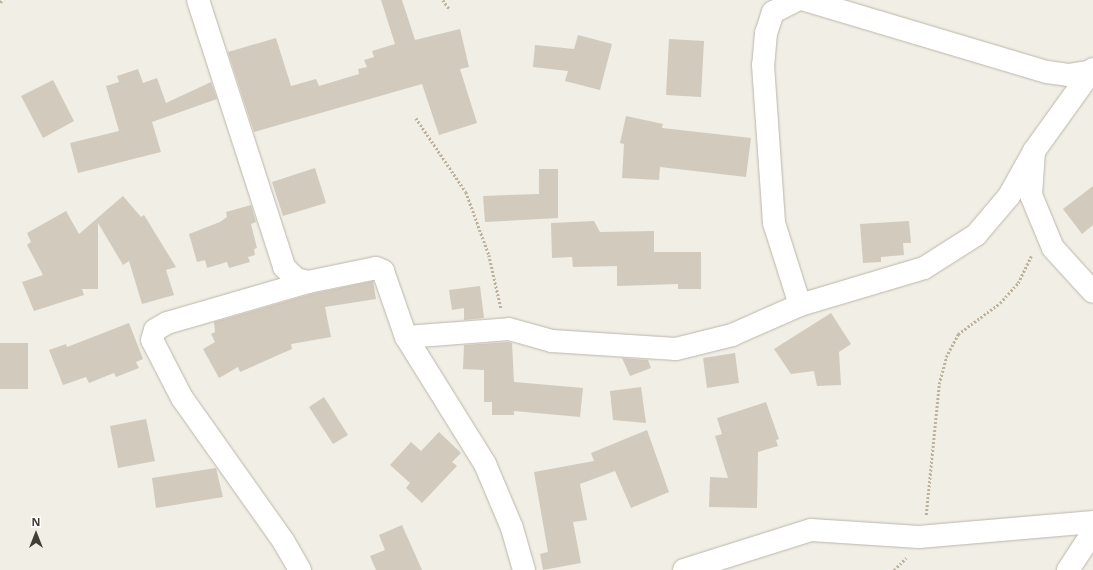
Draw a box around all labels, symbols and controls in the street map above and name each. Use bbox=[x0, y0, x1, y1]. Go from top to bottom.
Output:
north arrow bbox=[16, 514, 56, 554]
text: N bbox=[32, 514, 40, 529]

